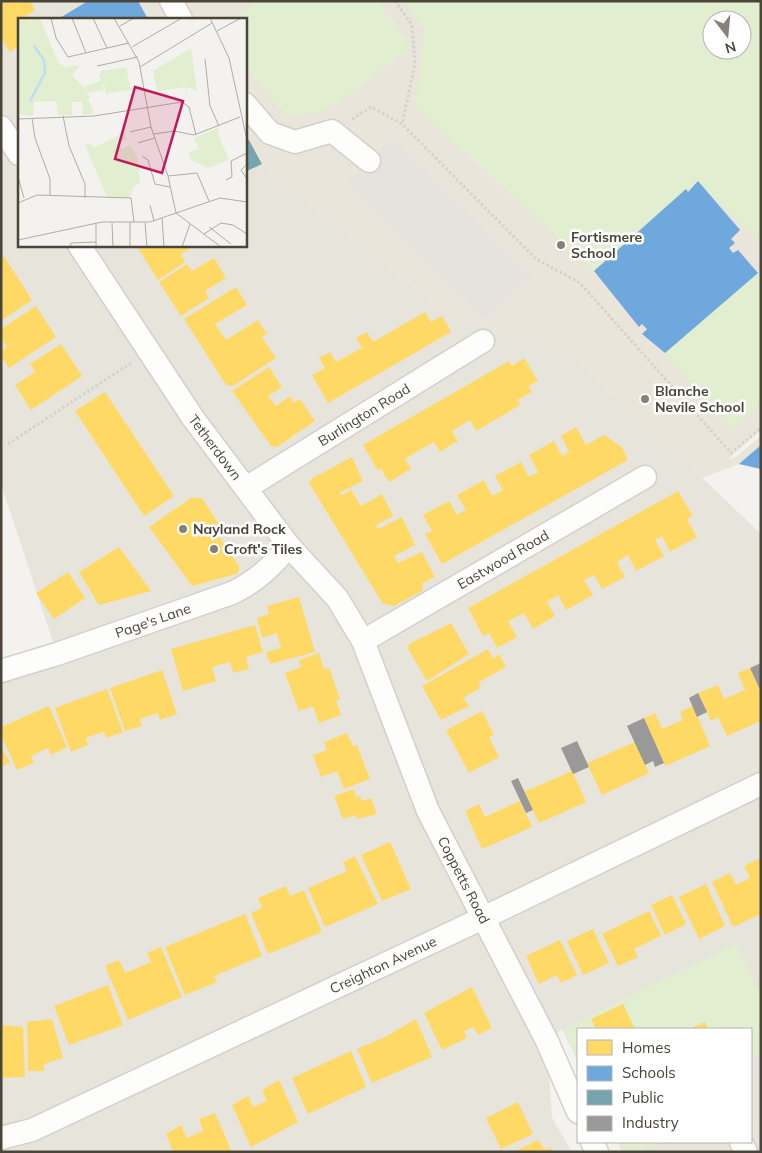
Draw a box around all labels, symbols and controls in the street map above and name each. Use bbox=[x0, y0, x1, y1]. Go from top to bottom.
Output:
north arrow bbox=[702, 10, 752, 60]
inset map bbox=[18, 18, 246, 246]
text: N bbox=[723, 37, 738, 58]
place label: Fortismere School bbox=[571, 228, 643, 262]
marker: Fortismere School bbox=[555, 239, 567, 251]
street label: Burlington Road bbox=[315, 379, 414, 450]
place label: Blanche Nevile School bbox=[655, 382, 744, 416]
marker: Blanche Nevile School bbox=[639, 393, 651, 405]
street label: Tetherdown bbox=[185, 411, 246, 484]
place label: Nayland Rock bbox=[193, 520, 286, 538]
marker: Nayland Rock bbox=[177, 523, 189, 535]
street label: Eastwood Road bbox=[454, 526, 552, 593]
place label: Croft's Tiles bbox=[224, 540, 302, 558]
marker: Croft's Tiles bbox=[208, 543, 220, 555]
street label: Page's Lane bbox=[113, 599, 193, 642]
street label: Coppetts Road bbox=[434, 833, 494, 927]
street label: Creighton Avenue bbox=[327, 932, 439, 998]
legend bbox=[577, 1028, 752, 1143]
text: Homes bbox=[622, 1038, 671, 1057]
text: Schools bbox=[622, 1063, 676, 1082]
text: Public bbox=[622, 1088, 664, 1107]
text: Industry bbox=[622, 1113, 679, 1132]

